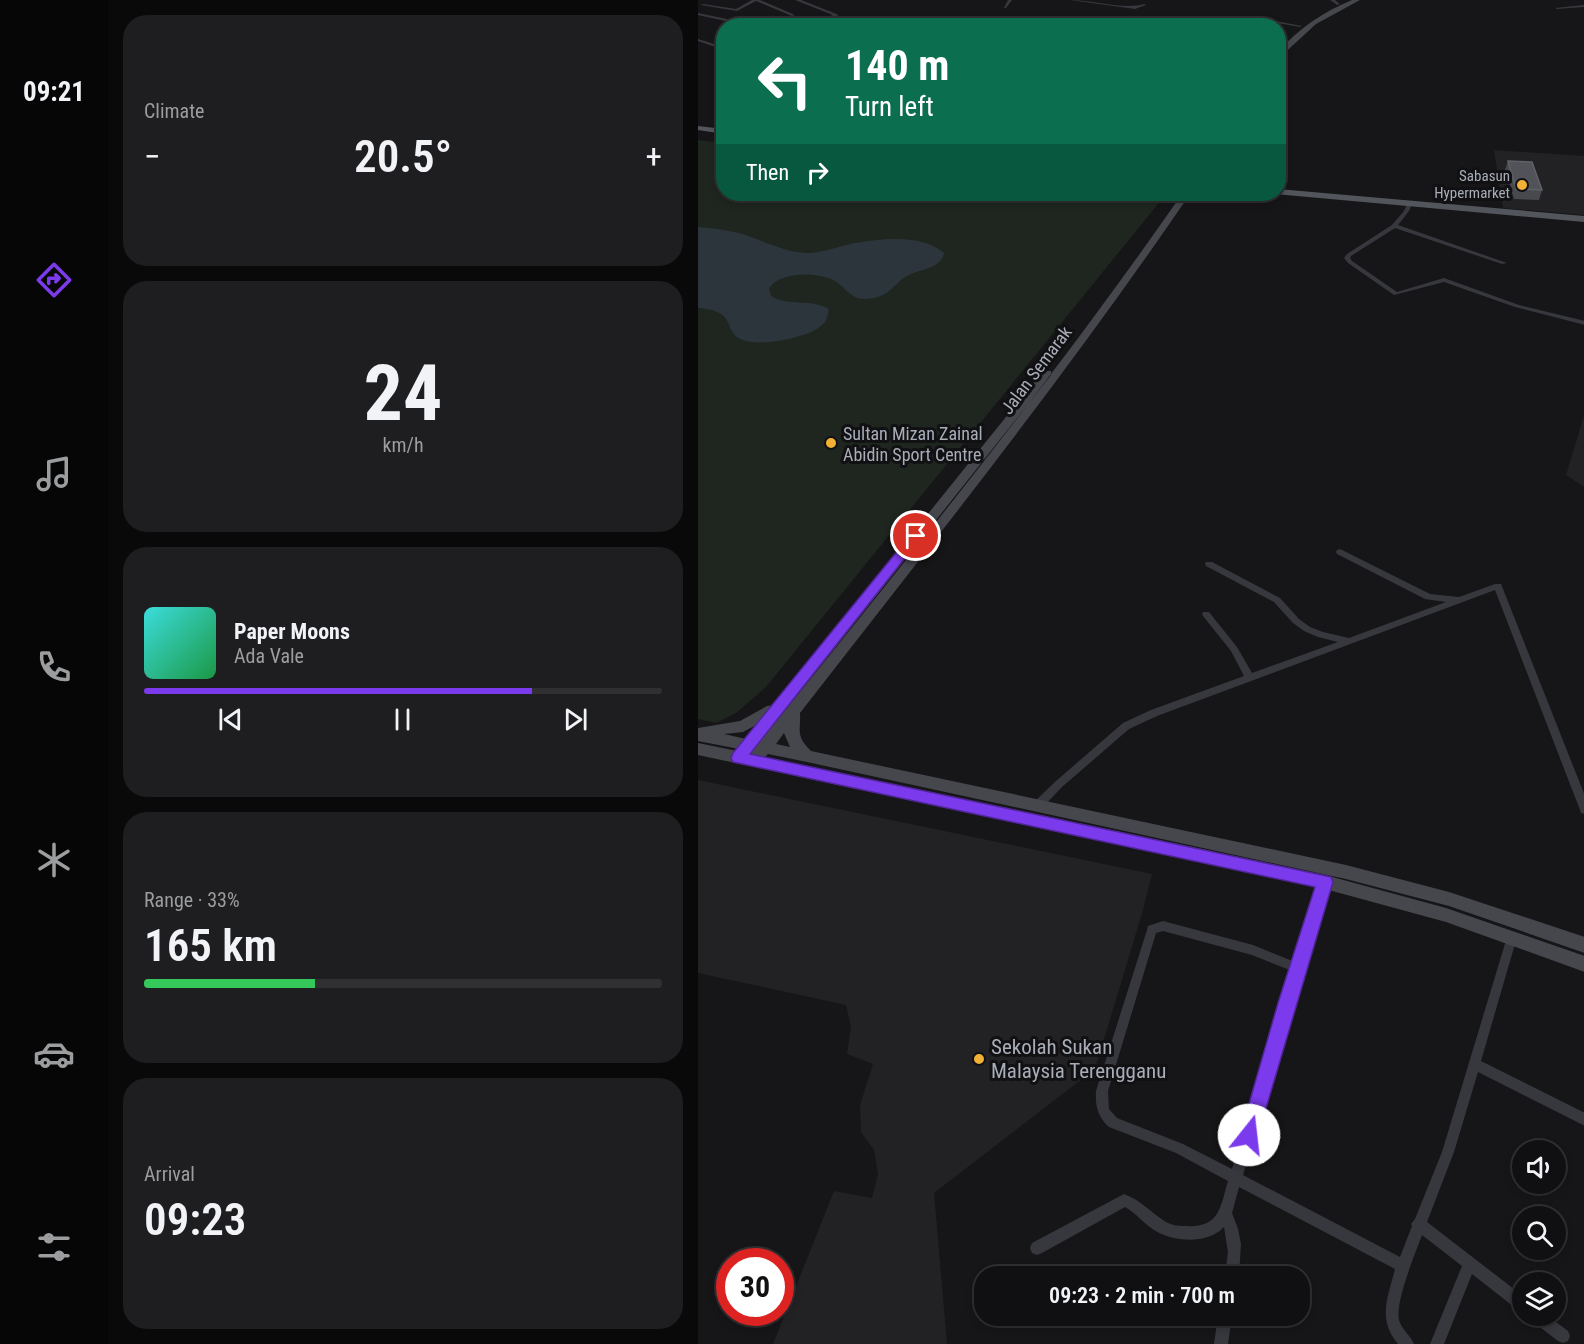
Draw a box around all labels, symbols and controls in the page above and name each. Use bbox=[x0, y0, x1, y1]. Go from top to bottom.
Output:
text: 140 m bbox=[845, 41, 950, 90]
icon: left bbox=[746, 42, 824, 120]
text: 09:21 bbox=[23, 76, 85, 108]
text: Turn left bbox=[845, 91, 934, 123]
text: Climate bbox=[144, 99, 204, 123]
text: 20.5° bbox=[354, 130, 452, 183]
text: − bbox=[144, 137, 161, 176]
text: + bbox=[646, 137, 662, 176]
icon: right bbox=[801, 156, 834, 189]
text: Then bbox=[746, 160, 789, 185]
place label: Sabasun Hypermarket bbox=[1434, 167, 1510, 202]
marker: Sabasun Hypermarket bbox=[1515, 178, 1529, 192]
icon: directions bbox=[33, 259, 75, 301]
street label: Jalan Semarak bbox=[996, 322, 1076, 418]
text: 24 bbox=[364, 348, 442, 439]
place label: Sultan Mizan Zainal Abidin Sport Centre bbox=[843, 423, 983, 465]
text: km/h bbox=[382, 433, 424, 457]
marker: Sultan Mizan Zainal Abidin Sport Centre bbox=[824, 436, 838, 450]
icon: music bbox=[33, 453, 75, 495]
pin bbox=[890, 510, 941, 561]
icon: arrive bbox=[899, 519, 932, 552]
text: Paper Moons bbox=[234, 619, 350, 644]
text: Ada Vale bbox=[234, 644, 304, 668]
icon: phone bbox=[33, 646, 75, 688]
icon: previous bbox=[214, 703, 247, 736]
icon: pause bbox=[386, 703, 419, 736]
icon: next bbox=[559, 703, 592, 736]
icon: climate bbox=[33, 839, 75, 881]
text: Range · 33% bbox=[144, 888, 240, 912]
text: 165 km bbox=[144, 919, 277, 972]
icon: car bbox=[33, 1033, 75, 1075]
place label: Sekolah Sukan Malaysia Terengganu bbox=[991, 1035, 1166, 1083]
marker: Sekolah Sukan Malaysia Terengganu bbox=[972, 1052, 986, 1066]
position arrow bbox=[1217, 1103, 1281, 1167]
map controls bbox=[1512, 1140, 1566, 1326]
button: sound bbox=[1512, 1140, 1566, 1194]
text: Arrival bbox=[144, 1162, 195, 1186]
text: 09:23 bbox=[144, 1193, 246, 1246]
button: search bbox=[1512, 1206, 1566, 1260]
icon: filters bbox=[33, 1226, 75, 1268]
speed limit sign: 30 bbox=[716, 1248, 794, 1326]
button: layers bbox=[1512, 1272, 1566, 1326]
text: 09:23 · 2 min · 700 m bbox=[1049, 1283, 1235, 1308]

